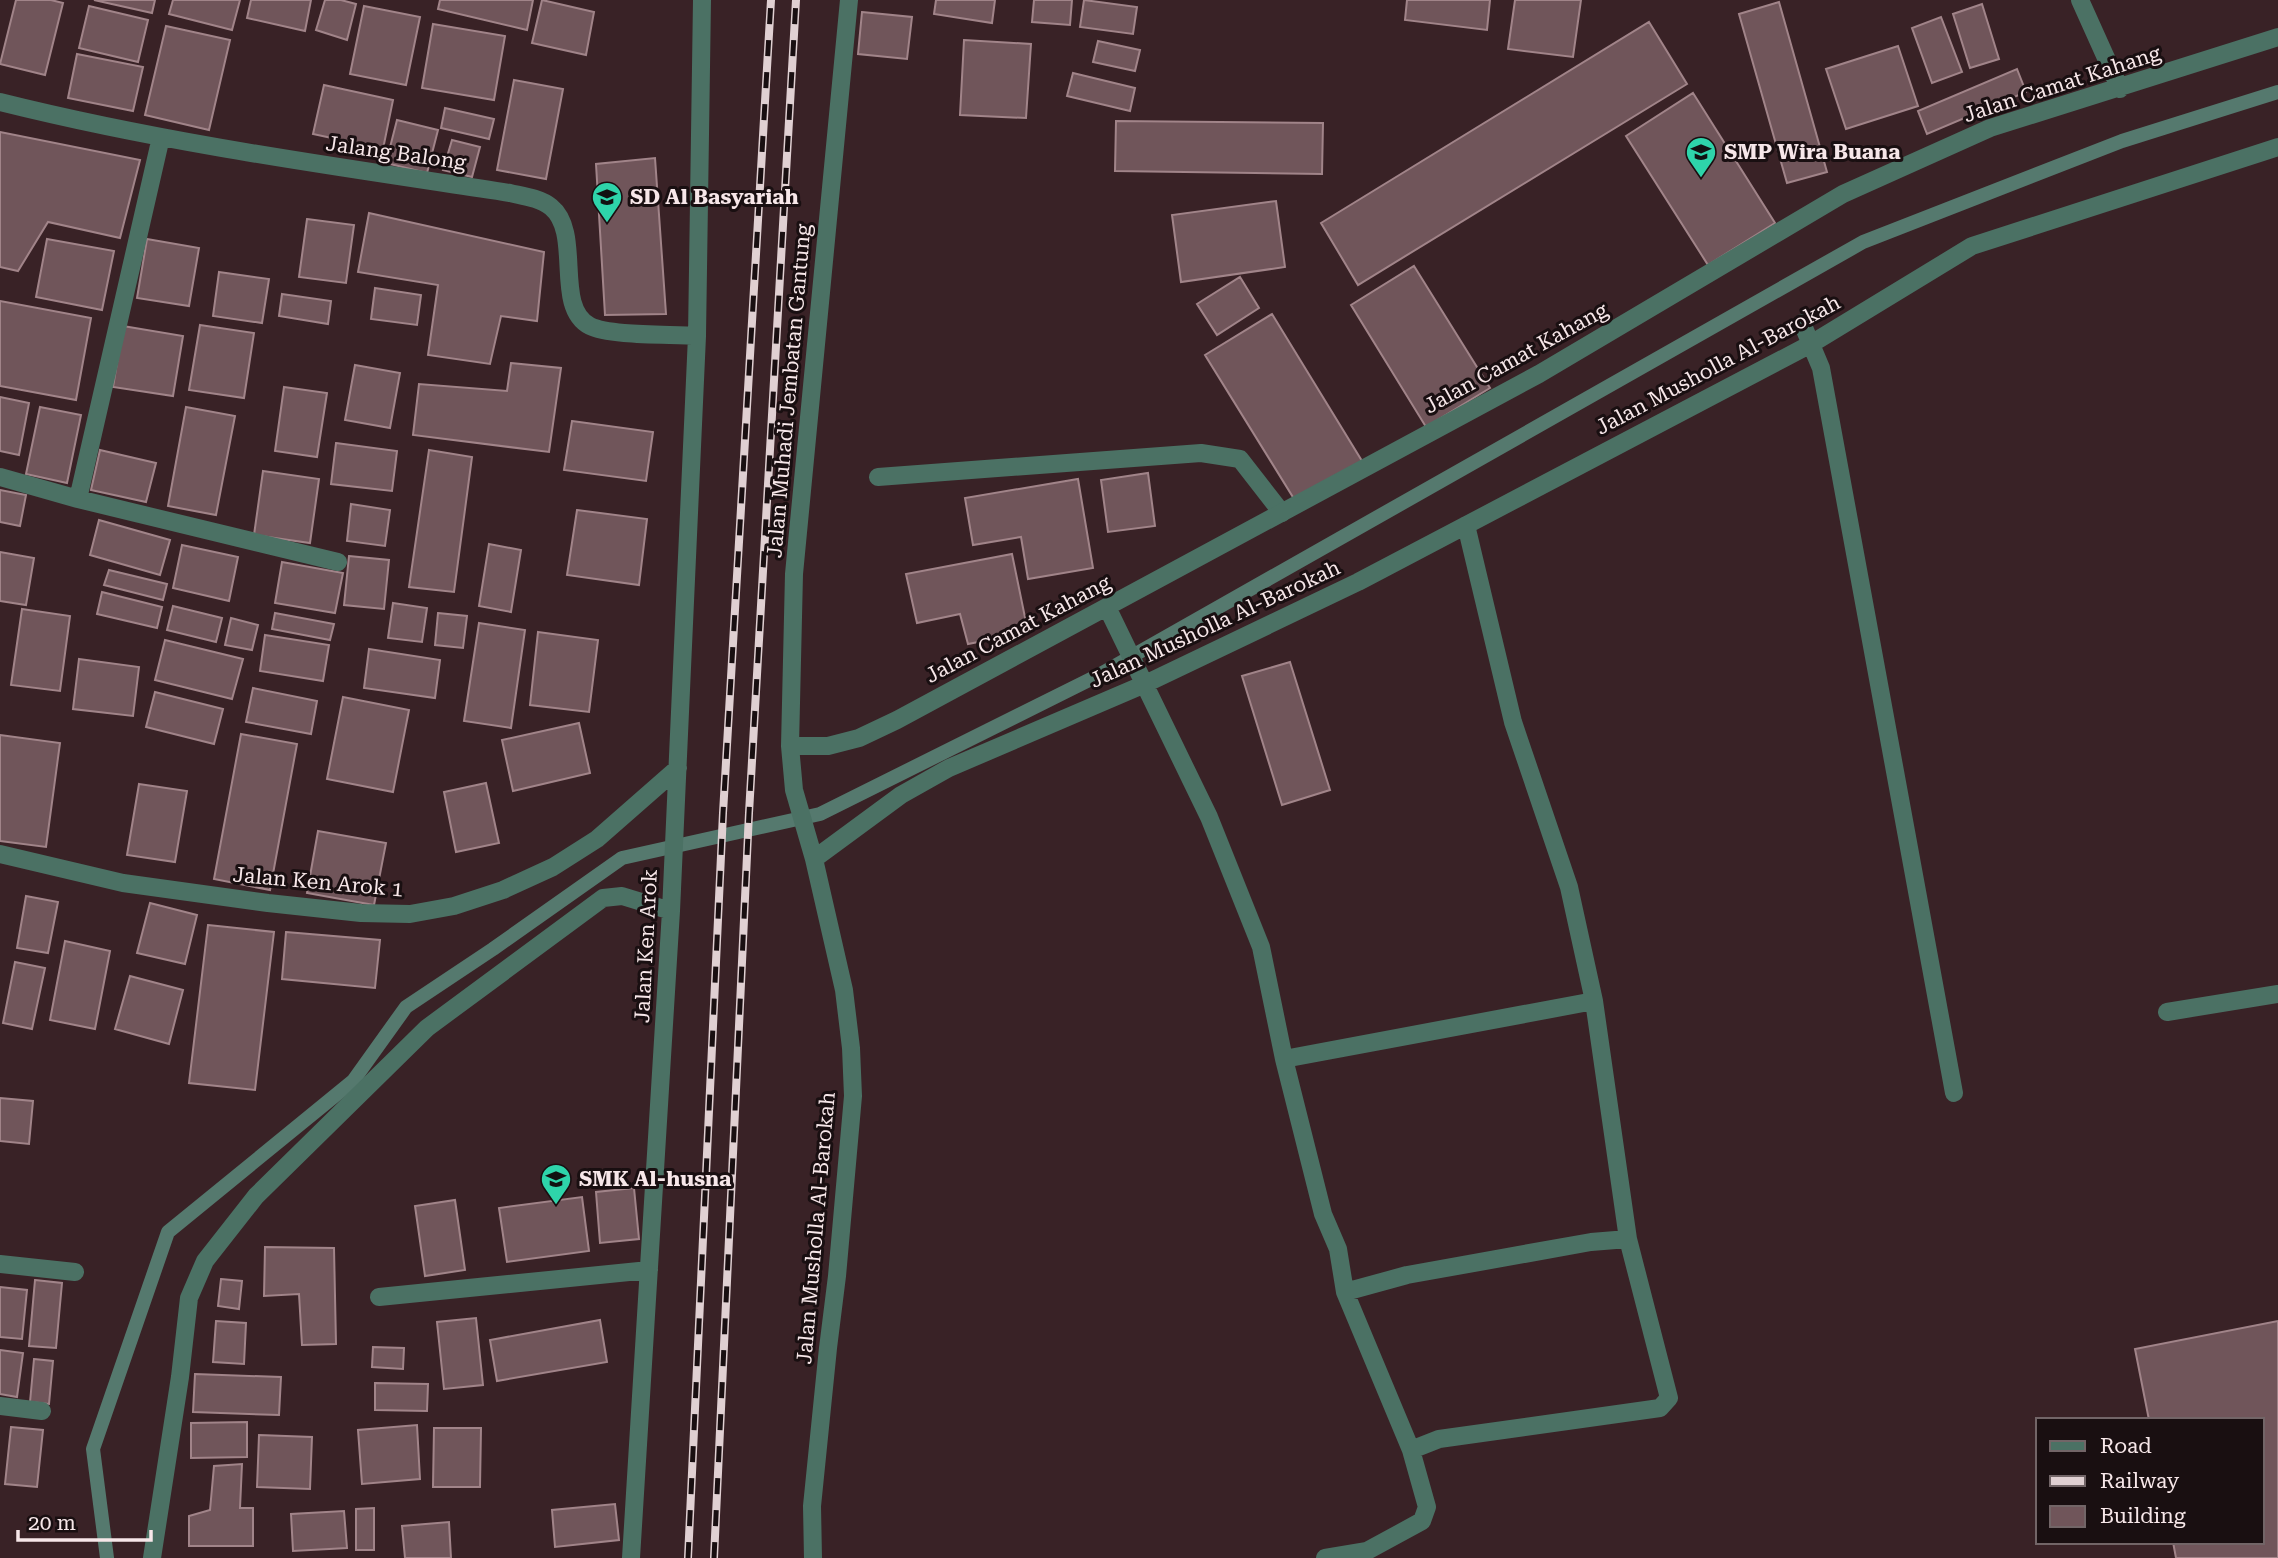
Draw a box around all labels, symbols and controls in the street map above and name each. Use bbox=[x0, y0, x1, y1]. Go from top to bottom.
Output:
street label: Jalan Camat Kahang bbox=[1960, 41, 2164, 127]
street label: Jalang Balong bbox=[324, 131, 468, 175]
school or university icon: SMP Wira Buana bbox=[1684, 135, 1718, 179]
place label: SMP Wira Buana bbox=[1724, 140, 1901, 164]
school or university icon: SD Al Basyariah bbox=[590, 180, 624, 224]
place label: SD Al Basyariah bbox=[630, 185, 799, 209]
street label: Jalan Muhadi Jembatan Gantung bbox=[762, 223, 816, 559]
street label: Jalan Musholla Al-Barokah bbox=[1592, 290, 1845, 440]
street label: Jalan Camat Kahang bbox=[1420, 298, 1612, 418]
street label: Jalan Musholla Al-Barokah bbox=[1086, 555, 1344, 693]
street label: Jalan Camat Kahang bbox=[921, 570, 1115, 688]
street label: Jalan Ken Arok 1 bbox=[232, 863, 404, 901]
street label: Jalan Ken Arok bbox=[630, 868, 662, 1024]
street label: Jalan Musholla Al-Barokah bbox=[792, 1090, 840, 1365]
school or university icon: SMK Al-husna bbox=[539, 1162, 573, 1206]
place label: SMK Al-husna bbox=[579, 1167, 732, 1191]
legend bbox=[2036, 1418, 2264, 1544]
text: Road bbox=[2100, 1434, 2152, 1458]
text: Railway bbox=[2100, 1469, 2180, 1493]
scale bar bbox=[18, 1498, 150, 1542]
text: Building bbox=[2100, 1504, 2186, 1528]
text: 20 m bbox=[28, 1511, 76, 1535]

